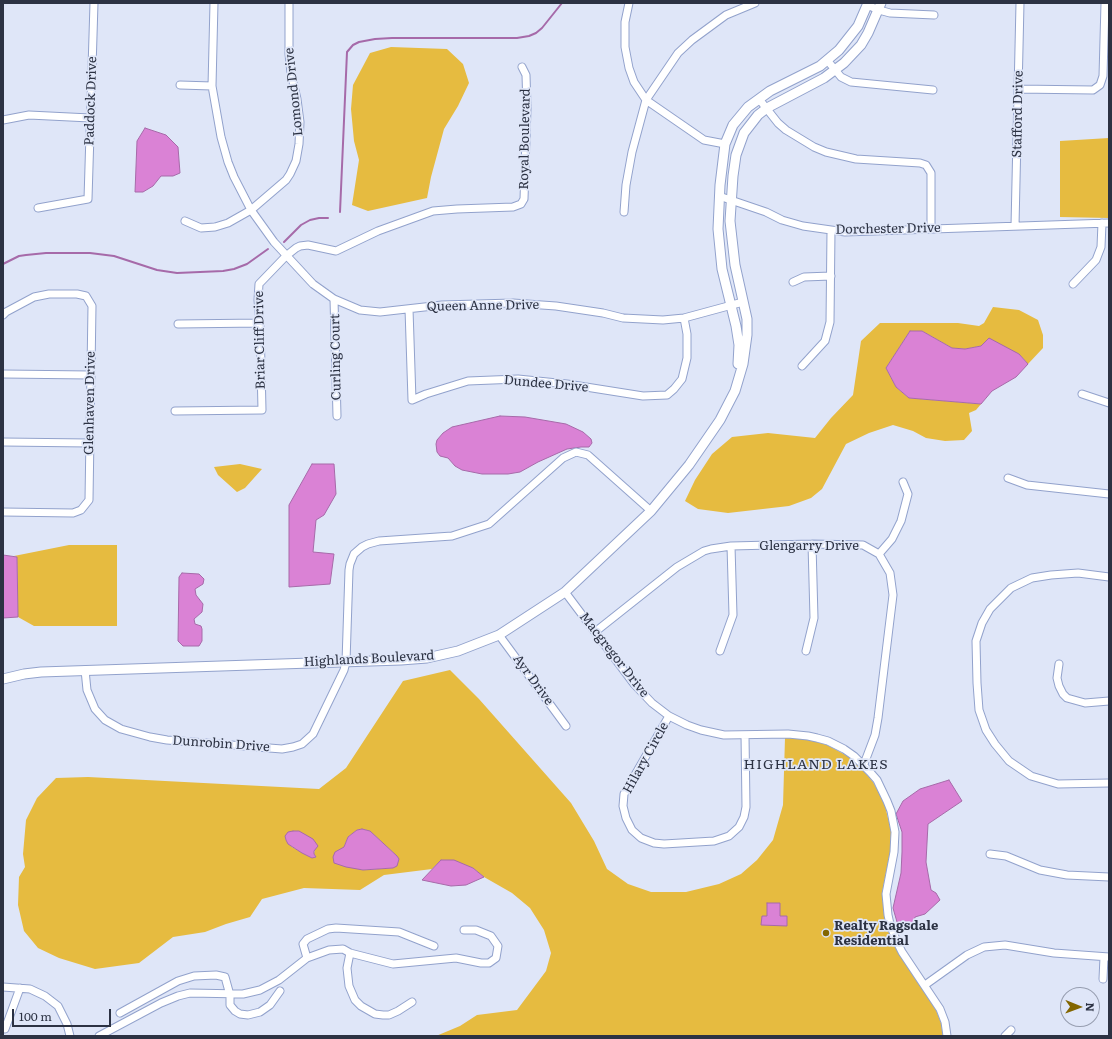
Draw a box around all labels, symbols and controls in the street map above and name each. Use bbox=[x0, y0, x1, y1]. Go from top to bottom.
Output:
street label: Lomond Drive bbox=[282, 47, 306, 137]
street label: Paddock Drive bbox=[82, 56, 100, 146]
street label: Stafford Drive bbox=[1009, 70, 1027, 158]
street label: Royal Boulevard bbox=[516, 88, 534, 190]
street label: Dorchester Drive bbox=[835, 220, 941, 238]
street label: Briar Cliff Drive bbox=[251, 291, 269, 389]
street label: Queen Anne Drive bbox=[427, 297, 539, 315]
street label: Curling Court bbox=[327, 314, 345, 400]
street label: Glenhaven Drive bbox=[81, 351, 99, 455]
street label: Dundee Drive bbox=[503, 373, 589, 395]
street label: Glengarry Drive bbox=[759, 538, 859, 554]
street label: Macgregor Drive bbox=[576, 609, 652, 701]
street label: Highlands Boulevard bbox=[303, 648, 435, 670]
street label: Ayr Drive bbox=[509, 652, 557, 708]
street label: Hilary Circle bbox=[620, 719, 672, 797]
street label: Dunrobin Drive bbox=[172, 733, 270, 755]
district label: HIGHLAND LAKES bbox=[743, 757, 889, 773]
place label: Realty Ragsdale Residential bbox=[834, 918, 938, 949]
marker: Realty Ragsdale Residential bbox=[821, 928, 831, 938]
north arrow bbox=[1060, 987, 1100, 1027]
scale bar bbox=[14, 1001, 113, 1027]
text: N bbox=[1083, 1002, 1099, 1012]
text: 100 m bbox=[19, 1007, 52, 1025]

